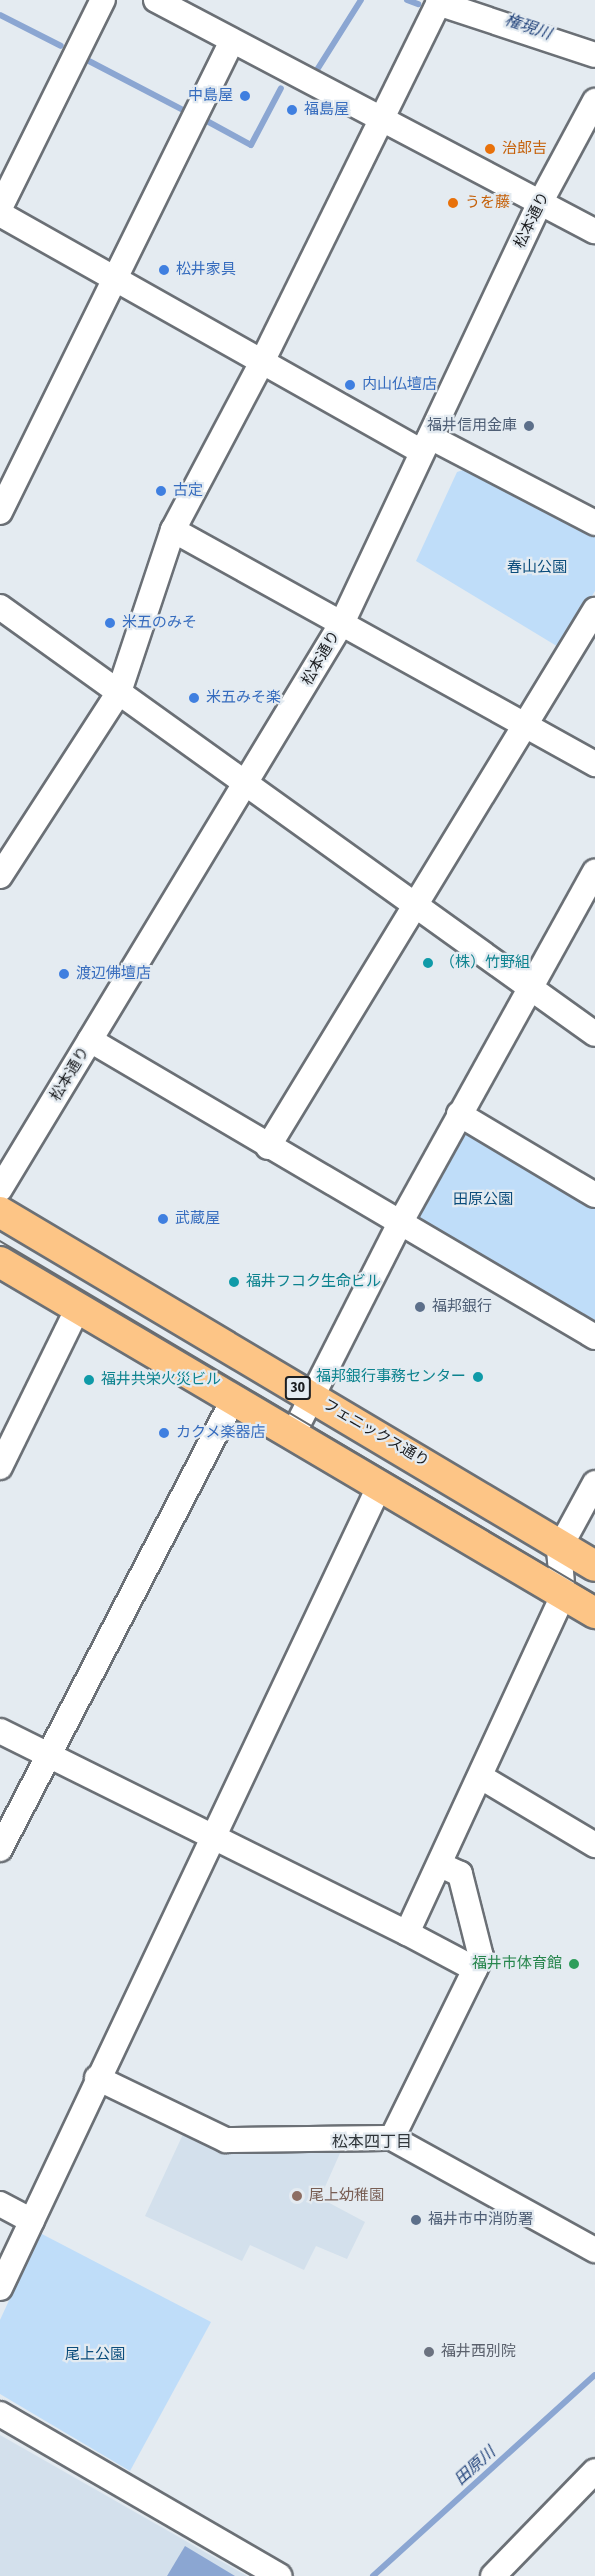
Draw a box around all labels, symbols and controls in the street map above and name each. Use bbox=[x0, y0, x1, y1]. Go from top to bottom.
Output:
water label: 権現川 bbox=[502, 10, 554, 44]
place label: 中島屋 bbox=[188, 87, 233, 105]
marker: 中島屋 bbox=[238, 89, 252, 103]
place label: 福島屋 bbox=[304, 101, 349, 119]
marker: 福島屋 bbox=[285, 103, 299, 117]
place label: 治郎吉 bbox=[502, 140, 547, 158]
marker: 治郎吉 bbox=[483, 142, 497, 156]
street label: 松本通り bbox=[511, 189, 553, 251]
place label: うを藤 bbox=[465, 194, 510, 212]
marker: うを藤 bbox=[446, 196, 460, 210]
place label: 松井家具 bbox=[176, 261, 236, 279]
marker: 松井家具 bbox=[157, 263, 171, 277]
place label: 内山仏壇店 bbox=[362, 376, 437, 394]
marker: 内山仏壇店 bbox=[343, 378, 357, 392]
place label: 福井信用金庫 bbox=[427, 417, 517, 435]
marker: 福井信用金庫 bbox=[522, 419, 536, 433]
place label: 古定 bbox=[173, 482, 203, 500]
marker: 古定 bbox=[154, 484, 168, 498]
park label: 春山公園 bbox=[507, 559, 567, 577]
place label: 米五のみそ bbox=[122, 614, 197, 632]
marker: 米五のみそ bbox=[103, 616, 117, 630]
street label: 松本通り bbox=[298, 628, 344, 688]
place label: 米五みそ楽 bbox=[206, 689, 281, 707]
marker: 米五みそ楽 bbox=[187, 691, 201, 705]
place label: （株）竹野組 bbox=[440, 954, 530, 972]
marker: （株）竹野組 bbox=[421, 956, 435, 970]
place label: 渡辺佛壇店 bbox=[76, 965, 151, 983]
marker: 渡辺佛壇店 bbox=[57, 967, 71, 981]
street label: 松本通り bbox=[47, 1044, 93, 1104]
park label: 田原公園 bbox=[453, 1191, 513, 1209]
place label: 武蔵屋 bbox=[175, 1210, 220, 1228]
marker: 武蔵屋 bbox=[156, 1212, 170, 1226]
place label: 福井フコク生命ビル bbox=[246, 1273, 381, 1291]
marker: 福井フコク生命ビル bbox=[227, 1275, 241, 1289]
place label: 福邦銀行 bbox=[432, 1298, 492, 1316]
marker: 福邦銀行 bbox=[413, 1300, 427, 1314]
place label: 福邦銀行事務センター bbox=[316, 1368, 466, 1386]
marker: 福邦銀行事務センター bbox=[471, 1370, 485, 1384]
place label: 福井共栄火災ビル bbox=[101, 1371, 221, 1389]
marker: 福井共栄火災ビル bbox=[82, 1373, 96, 1387]
road number: 30 bbox=[284, 1377, 312, 1399]
street label: フェニックス通り bbox=[320, 1395, 432, 1471]
place label: カクメ楽器店 bbox=[176, 1424, 266, 1442]
marker: カクメ楽器店 bbox=[157, 1426, 171, 1440]
place label: 福井市体育館 bbox=[472, 1955, 562, 1973]
marker: 福井市体育館 bbox=[567, 1957, 581, 1971]
district label: 松本四丁目 bbox=[332, 2132, 412, 2152]
place label: 尾上幼稚園 bbox=[309, 2187, 384, 2205]
marker: 尾上幼稚園 bbox=[290, 2189, 304, 2203]
place label: 福井市中消防署 bbox=[428, 2211, 533, 2229]
marker: 福井市中消防署 bbox=[409, 2213, 423, 2227]
place label: 福井西別院 bbox=[441, 2343, 516, 2361]
marker: 福井西別院 bbox=[422, 2345, 436, 2359]
park label: 尾上公園 bbox=[65, 2346, 125, 2364]
water label: 田原川 bbox=[451, 2443, 499, 2489]

